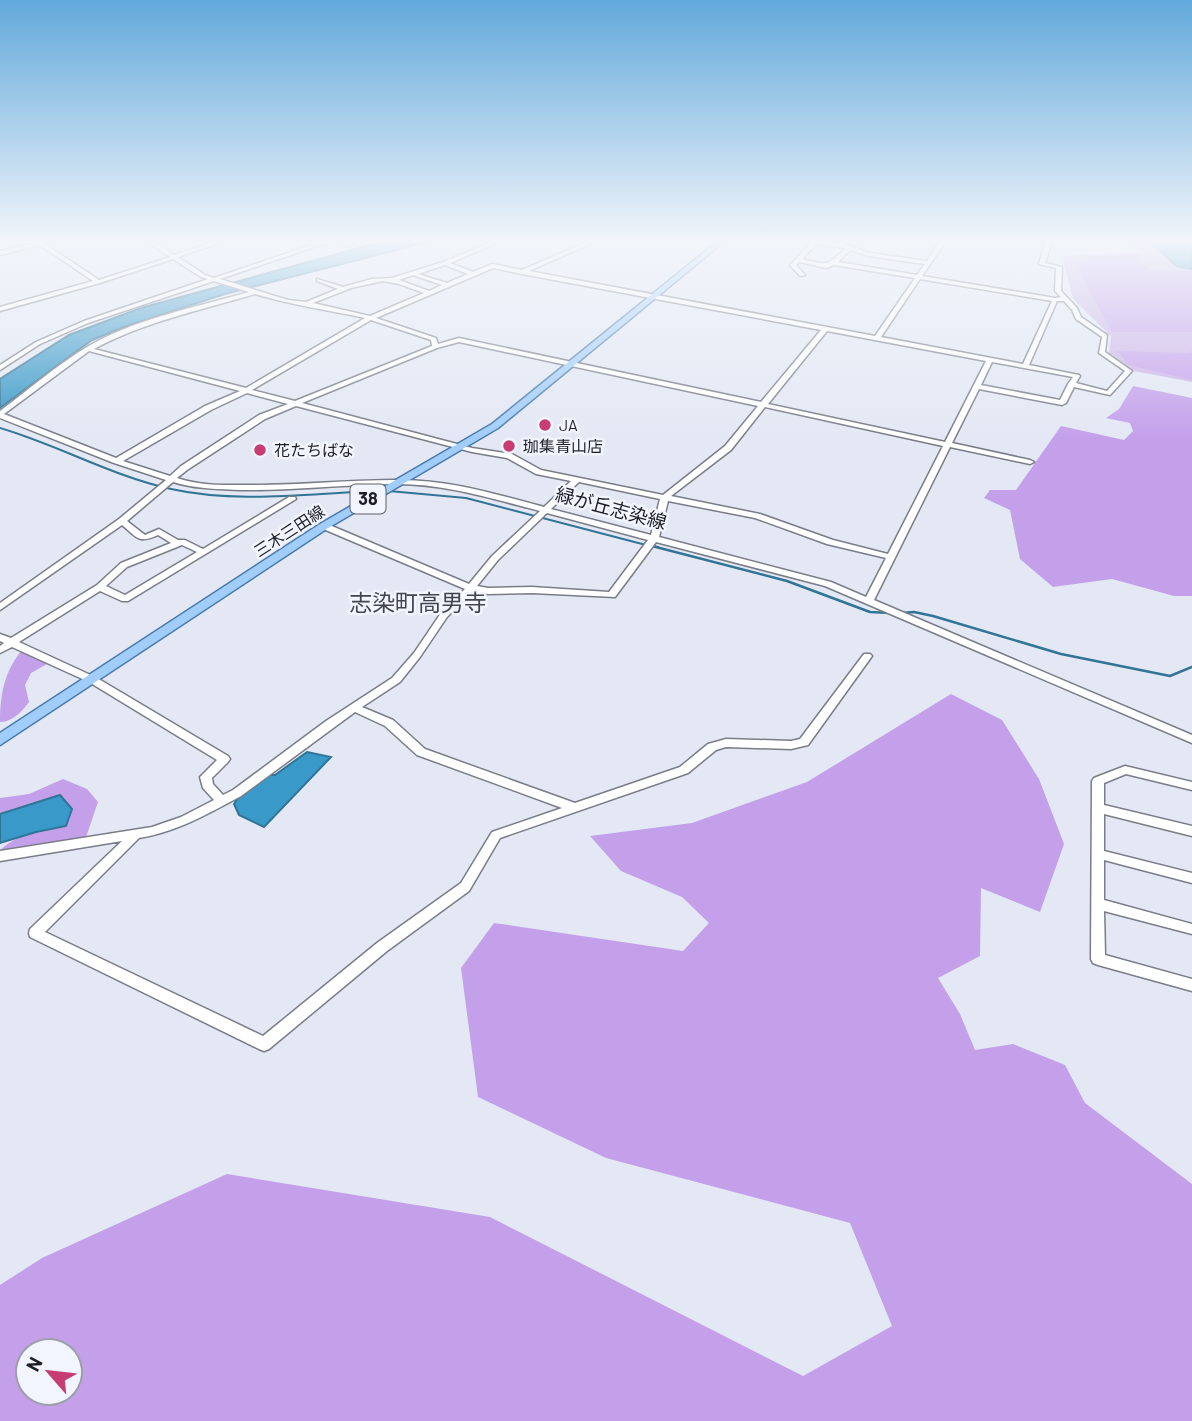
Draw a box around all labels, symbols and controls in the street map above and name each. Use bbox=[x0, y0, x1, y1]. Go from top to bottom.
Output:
place label: JA bbox=[559, 415, 578, 434]
marker: JA bbox=[537, 417, 553, 433]
place label: 珈集青山店 bbox=[523, 436, 603, 455]
marker: 珈集青山店 bbox=[501, 438, 517, 454]
place label: 花たちばな bbox=[274, 440, 354, 459]
marker: 花たちばな bbox=[252, 442, 268, 458]
street label: 緑が丘志染線 bbox=[553, 482, 669, 533]
road number: 38 bbox=[350, 485, 386, 514]
street label: 三木三田線 bbox=[250, 501, 327, 560]
district label: 志染町高男寺 bbox=[349, 588, 487, 616]
north arrow bbox=[14, 1337, 84, 1407]
text: N bbox=[20, 1353, 47, 1375]

